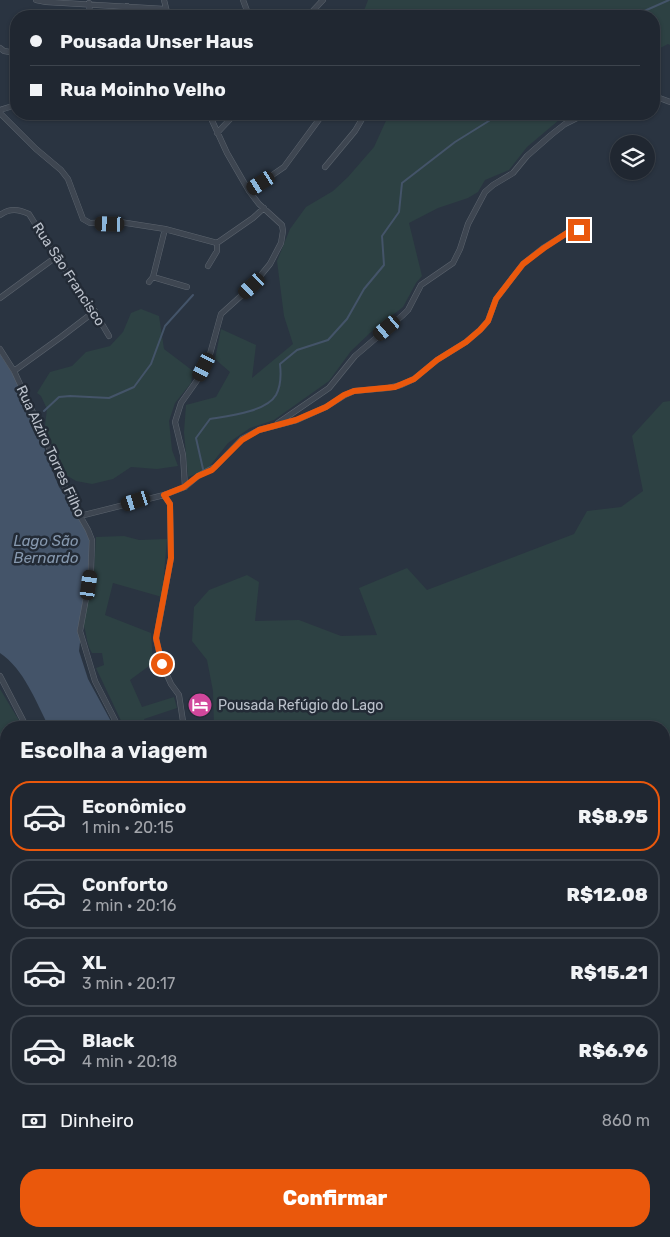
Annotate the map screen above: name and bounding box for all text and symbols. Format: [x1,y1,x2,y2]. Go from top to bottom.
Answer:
text: Pousada Unser Haus [60,30,254,53]
text: Rua Moinho Velho [60,78,226,101]
map controls [610,135,655,180]
button: layers [610,135,655,180]
car [244,169,277,197]
car [94,216,125,232]
street label: Rua São Francisco [29,219,108,329]
route end [568,219,590,241]
car [235,270,268,302]
car [370,313,403,343]
car [190,350,217,384]
street label: Rua Alziro Torres Filho [13,383,89,520]
car [119,489,152,513]
water label: Lago São Bernardo [13,532,79,567]
car [79,569,98,601]
route start [151,653,173,675]
hotel icon: Pousada Refúgio do Lago [187,692,213,718]
place label: Pousada Refúgio do Lago [218,697,383,714]
text: Escolha a viagem [20,737,208,764]
icon: car [22,794,67,839]
text: Econômico [82,795,186,818]
text: R$8.95 [578,805,648,828]
text: 1 min · 20:15 [82,818,174,837]
icon: car [22,872,67,917]
text: Conforto [82,873,168,896]
text: R$12.08 [567,883,648,906]
text: 2 min · 20:16 [82,896,176,915]
icon: car [22,950,67,995]
text: XL [82,951,106,974]
text: R$15.21 [570,961,648,984]
text: 3 min · 20:17 [82,974,175,993]
icon: car [22,1028,67,1073]
text: Black [82,1029,134,1052]
text: R$6.96 [579,1039,648,1062]
text: 4 min · 20:18 [82,1052,177,1071]
icon: cash [20,1107,48,1135]
text: Dinheiro [60,1109,134,1132]
text: 860 m [602,1111,650,1130]
button: Confirmar [20,1169,650,1227]

